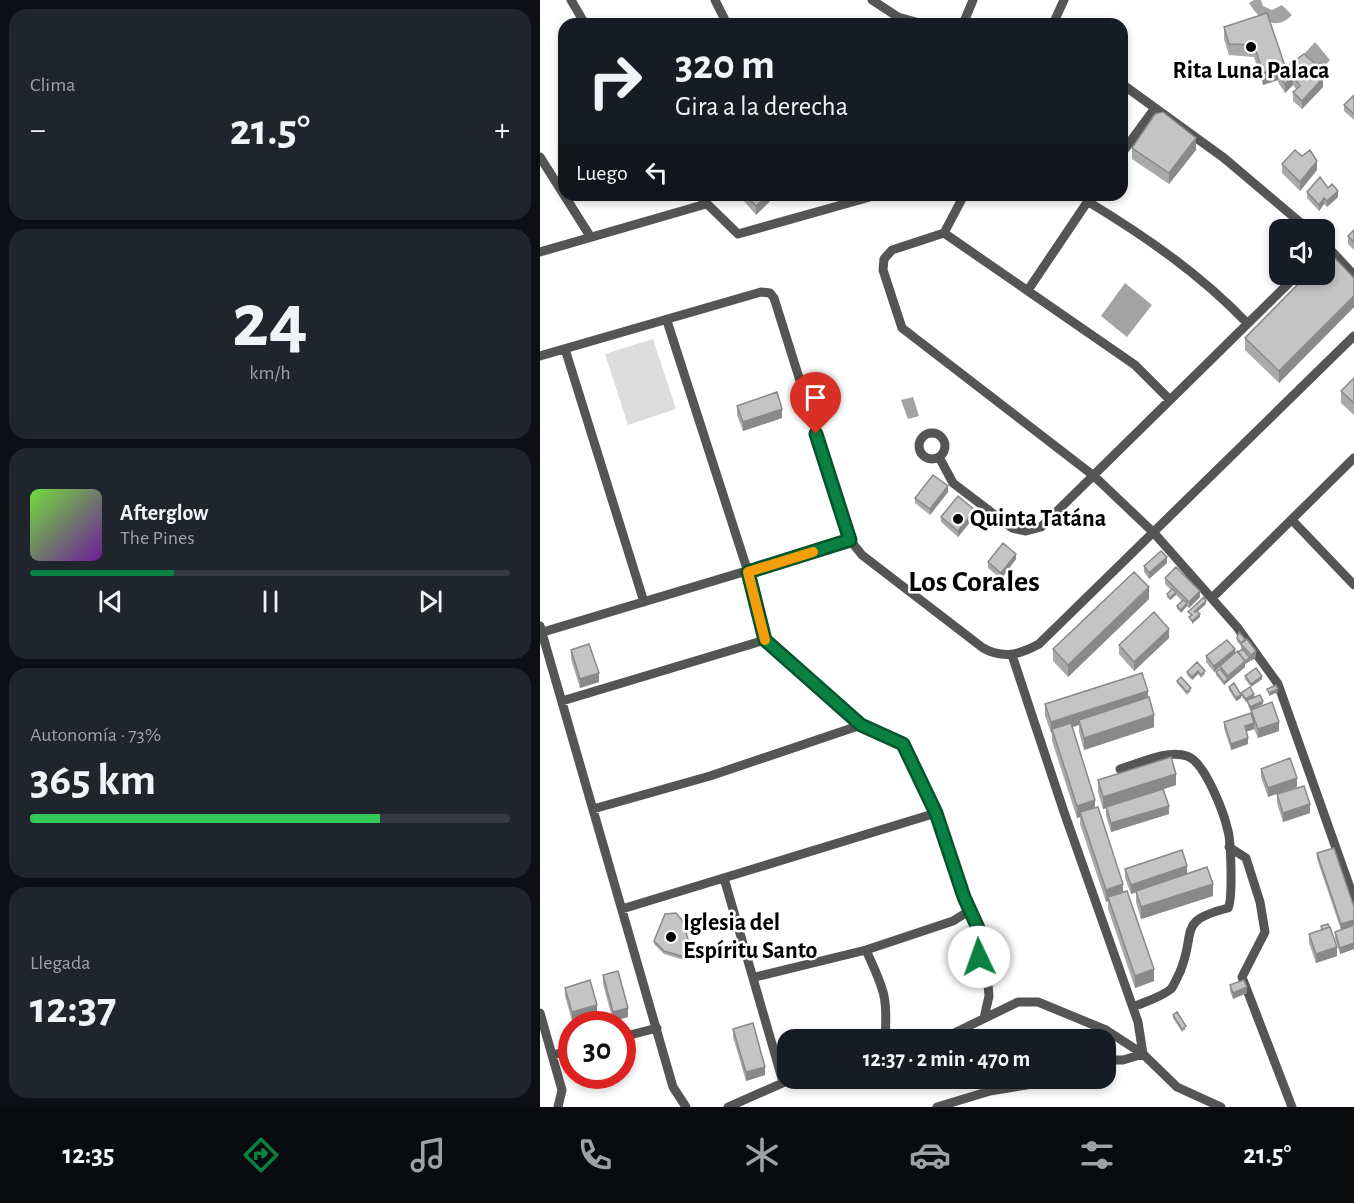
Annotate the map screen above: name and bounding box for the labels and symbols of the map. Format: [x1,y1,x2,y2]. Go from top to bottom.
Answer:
marker: Rita Luna Palaca [1244,40,1258,54]
place label: Rita Luna Palaca [1172,59,1330,83]
pin [790,372,841,434]
place label: Quinta Tatána [970,507,1106,531]
marker: Quinta Tatána [951,512,965,526]
district label: Los Corales [908,567,1040,597]
place label: Iglesia del Espíritu Santo [683,911,818,963]
position arrow [947,925,1011,989]
marker: Iglesia del Espíritu Santo [664,930,678,944]
speed limit sign: 30 [558,1011,636,1089]

